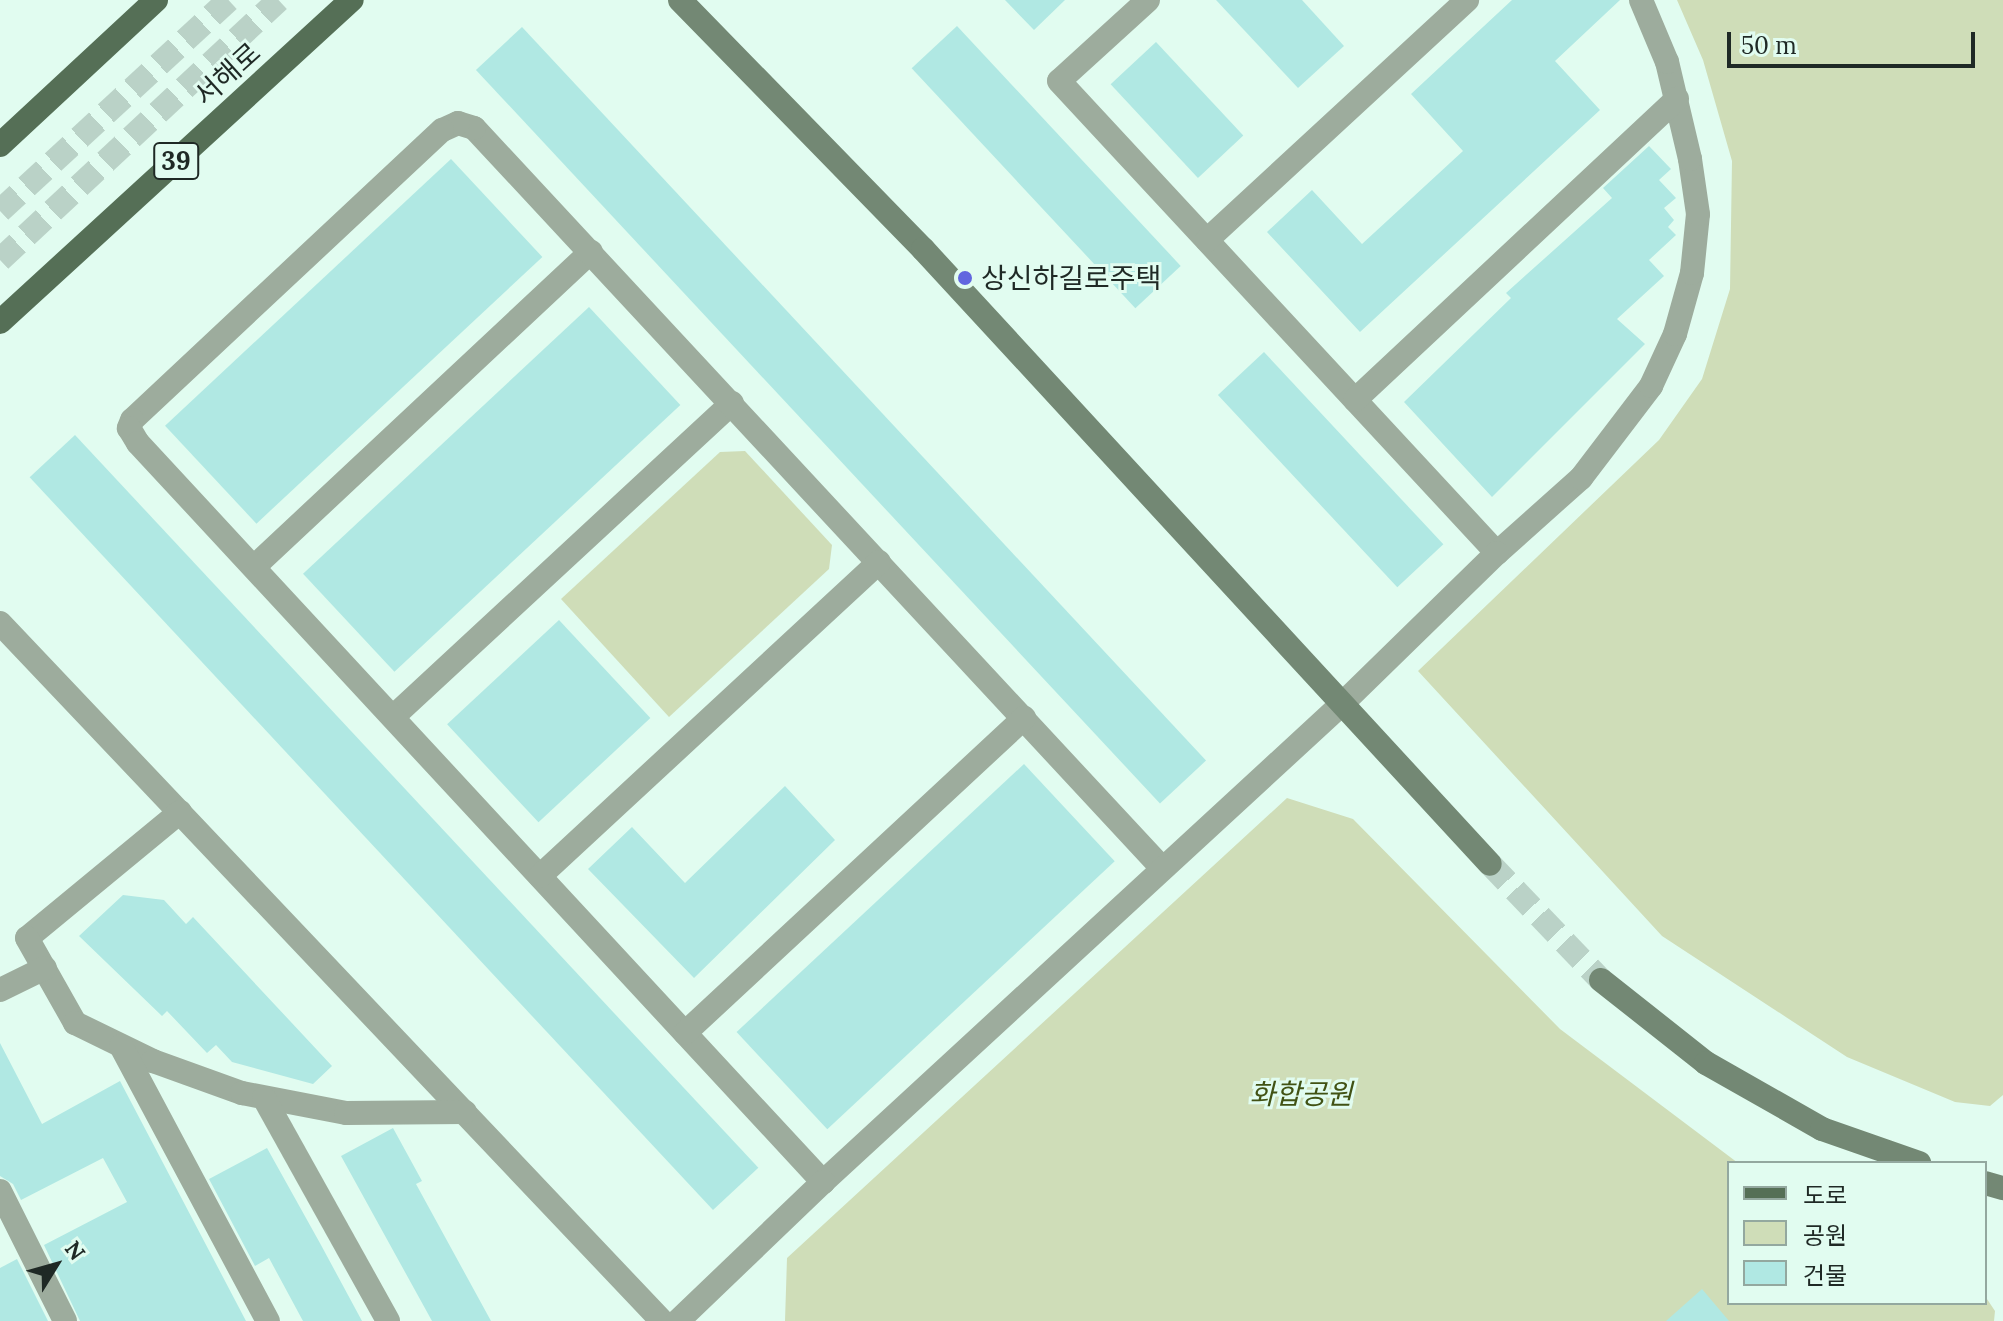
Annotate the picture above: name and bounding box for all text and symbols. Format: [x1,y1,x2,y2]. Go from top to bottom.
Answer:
scale bar [1731,16,1979,66]
text: 50 m [1741,30,1797,61]
street label: 서해로 [187,36,267,112]
road number: 39 [152,139,200,183]
place label: 상신하길로주택 [981,261,1161,295]
marker: 상신하길로주택 [956,269,974,287]
park label: 화합공원 [1249,1077,1353,1111]
legend [1727,1161,1987,1305]
text: 도로 [1803,1180,1847,1211]
text: 공원 [1803,1220,1847,1251]
north arrow [16,1225,96,1305]
text: N [59,1235,91,1266]
text: 건물 [1803,1260,1847,1291]

